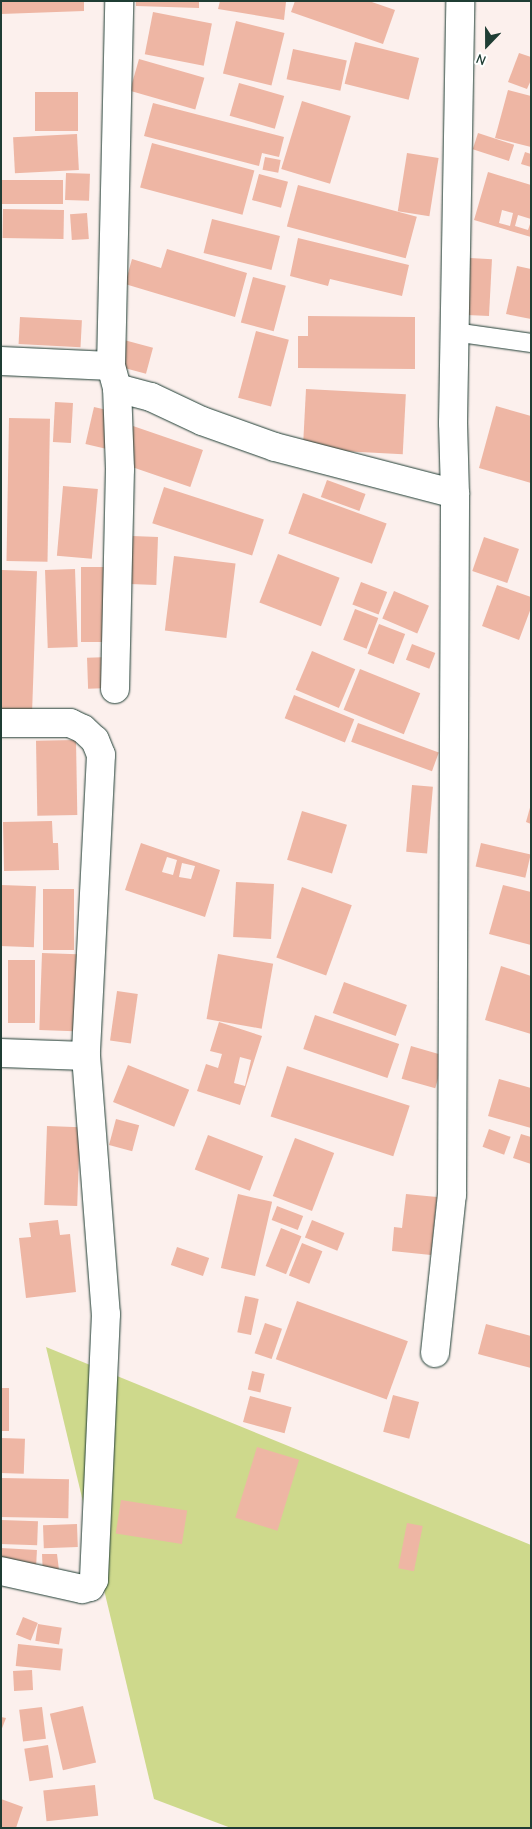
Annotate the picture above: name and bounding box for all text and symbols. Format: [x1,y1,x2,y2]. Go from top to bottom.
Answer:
north arrow [462,20,512,70]
text: N [474,50,489,69]

